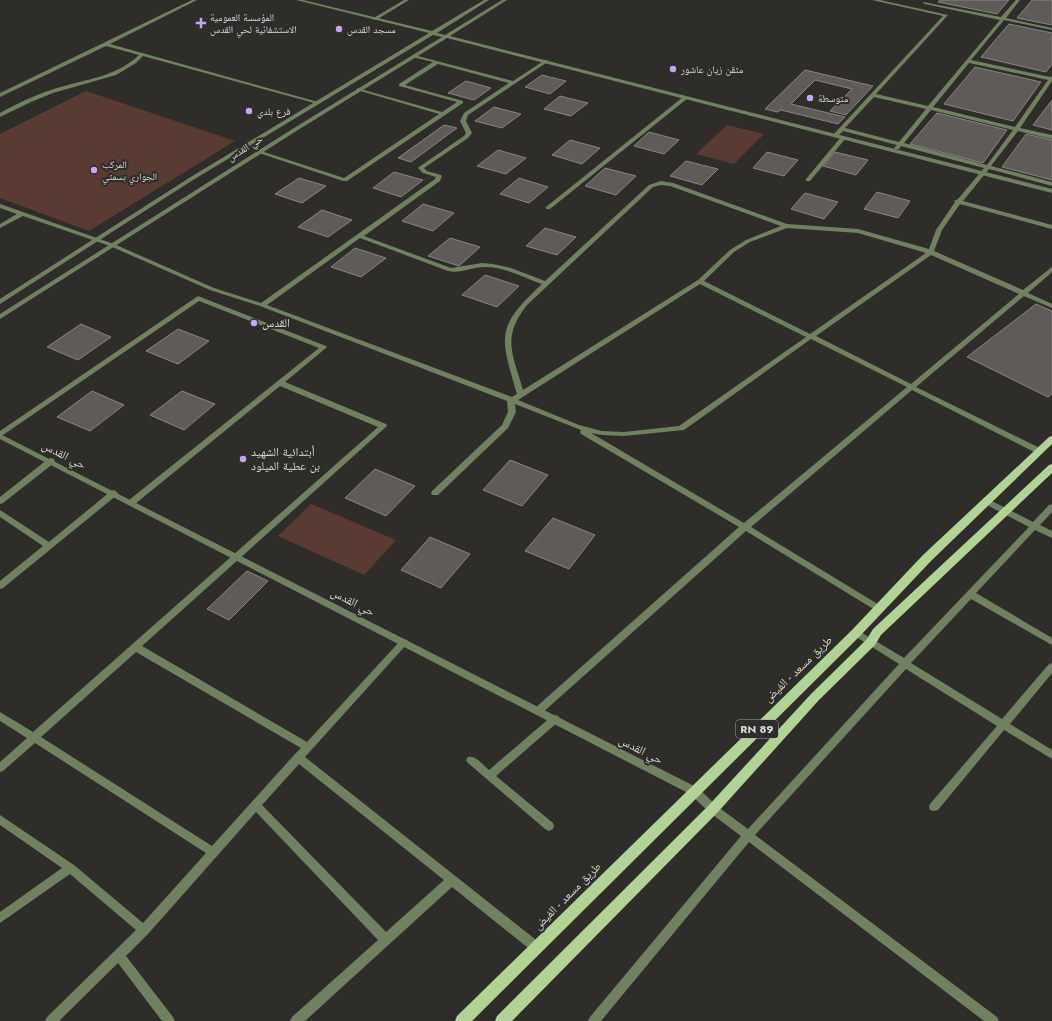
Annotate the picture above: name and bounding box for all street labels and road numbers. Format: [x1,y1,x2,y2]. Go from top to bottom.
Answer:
street label: حي القدس [224,131,267,165]
street label: حي القدس [38,436,90,475]
street label: حي القدس [327,583,379,622]
street label: طريق مسعد - الفيض [760,631,837,707]
road number: RN 89 [736,720,778,738]
street label: حي القدس [615,731,667,770]
street label: طريق مسعد - الفيض [529,858,605,934]

